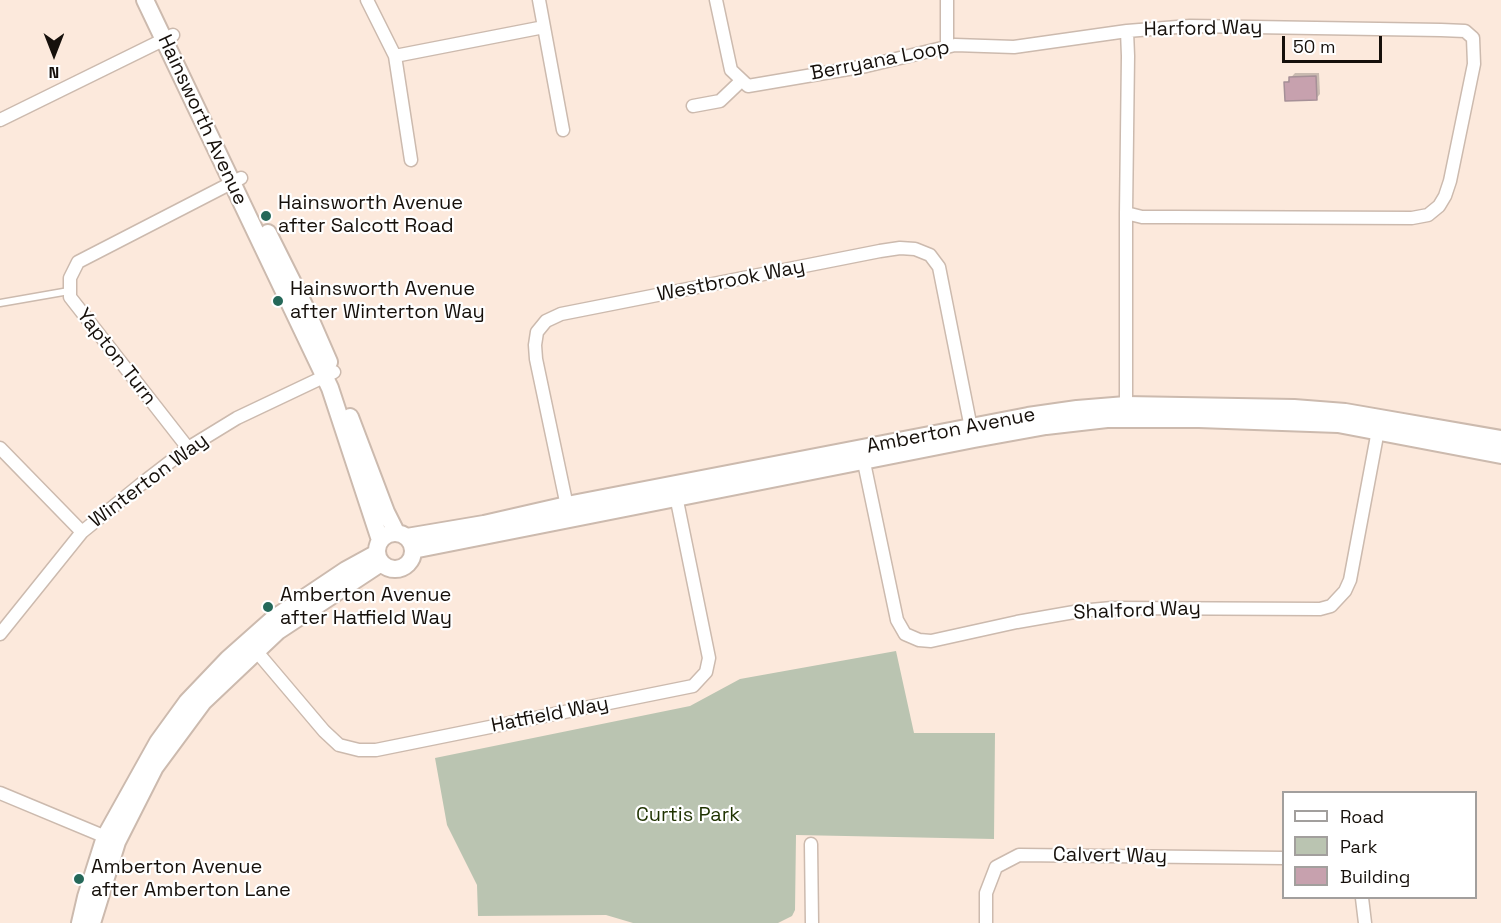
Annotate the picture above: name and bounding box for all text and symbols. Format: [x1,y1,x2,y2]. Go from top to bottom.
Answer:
street label: Harford Way [1143,16,1263,42]
north arrow [24,24,84,84]
scale bar [1285,24,1386,62]
street label: Hainsworth Avenue [152,31,252,209]
text: 50 m [1293,35,1335,58]
street label: Berryana Loop [808,36,952,86]
text: N [49,62,59,83]
place label: Hainsworth Avenue after Salcott Road [278,192,463,239]
marker: Hainsworth Avenue after Salcott Road [259,209,273,223]
street label: Westbrook Way [655,255,807,307]
place label: Hainsworth Avenue after Winterton Way [290,278,485,325]
marker: Hainsworth Avenue after Winterton Way [271,294,285,308]
street label: Yapton Turn [71,304,161,410]
street label: Amberton Avenue [865,403,1037,459]
street label: Winterton Way [85,429,213,533]
place label: Amberton Avenue after Hatfield Way [280,584,452,631]
street label: Shalford Way [1073,597,1201,625]
marker: Amberton Avenue after Hatfield Way [261,600,275,614]
street label: Hatfield Way [489,692,611,738]
legend [1282,791,1477,899]
park label: Curtis Park [636,804,740,828]
text: Road [1340,805,1384,828]
text: Park [1340,835,1377,858]
street label: Calvert Way [1053,843,1167,869]
place label: Amberton Avenue after Amberton Lane [91,856,291,903]
text: Building [1340,865,1410,888]
marker: Amberton Avenue after Amberton Lane [72,872,86,886]

